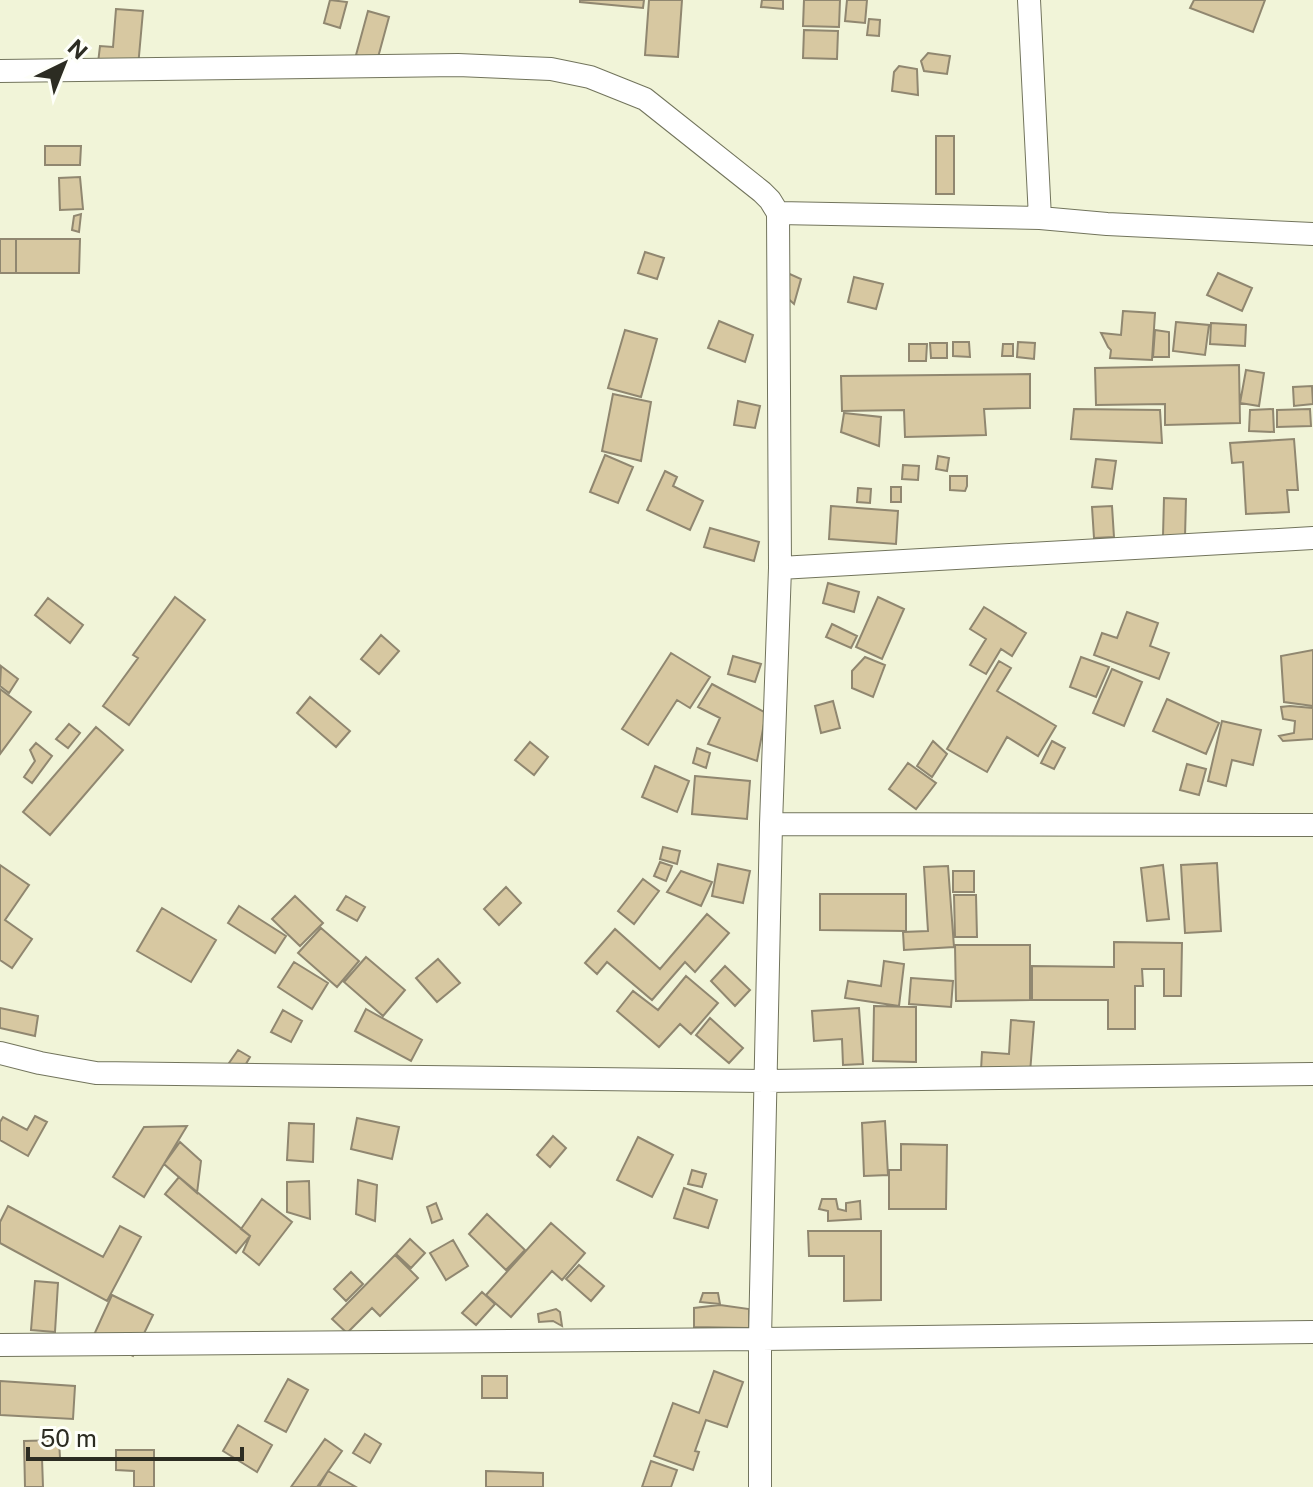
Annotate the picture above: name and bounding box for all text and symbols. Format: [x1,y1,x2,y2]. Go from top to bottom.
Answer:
north arrow [24,24,104,104]
text: N [62,34,93,65]
scale bar [28,1411,242,1461]
text: 50 m [40,1424,97,1452]

